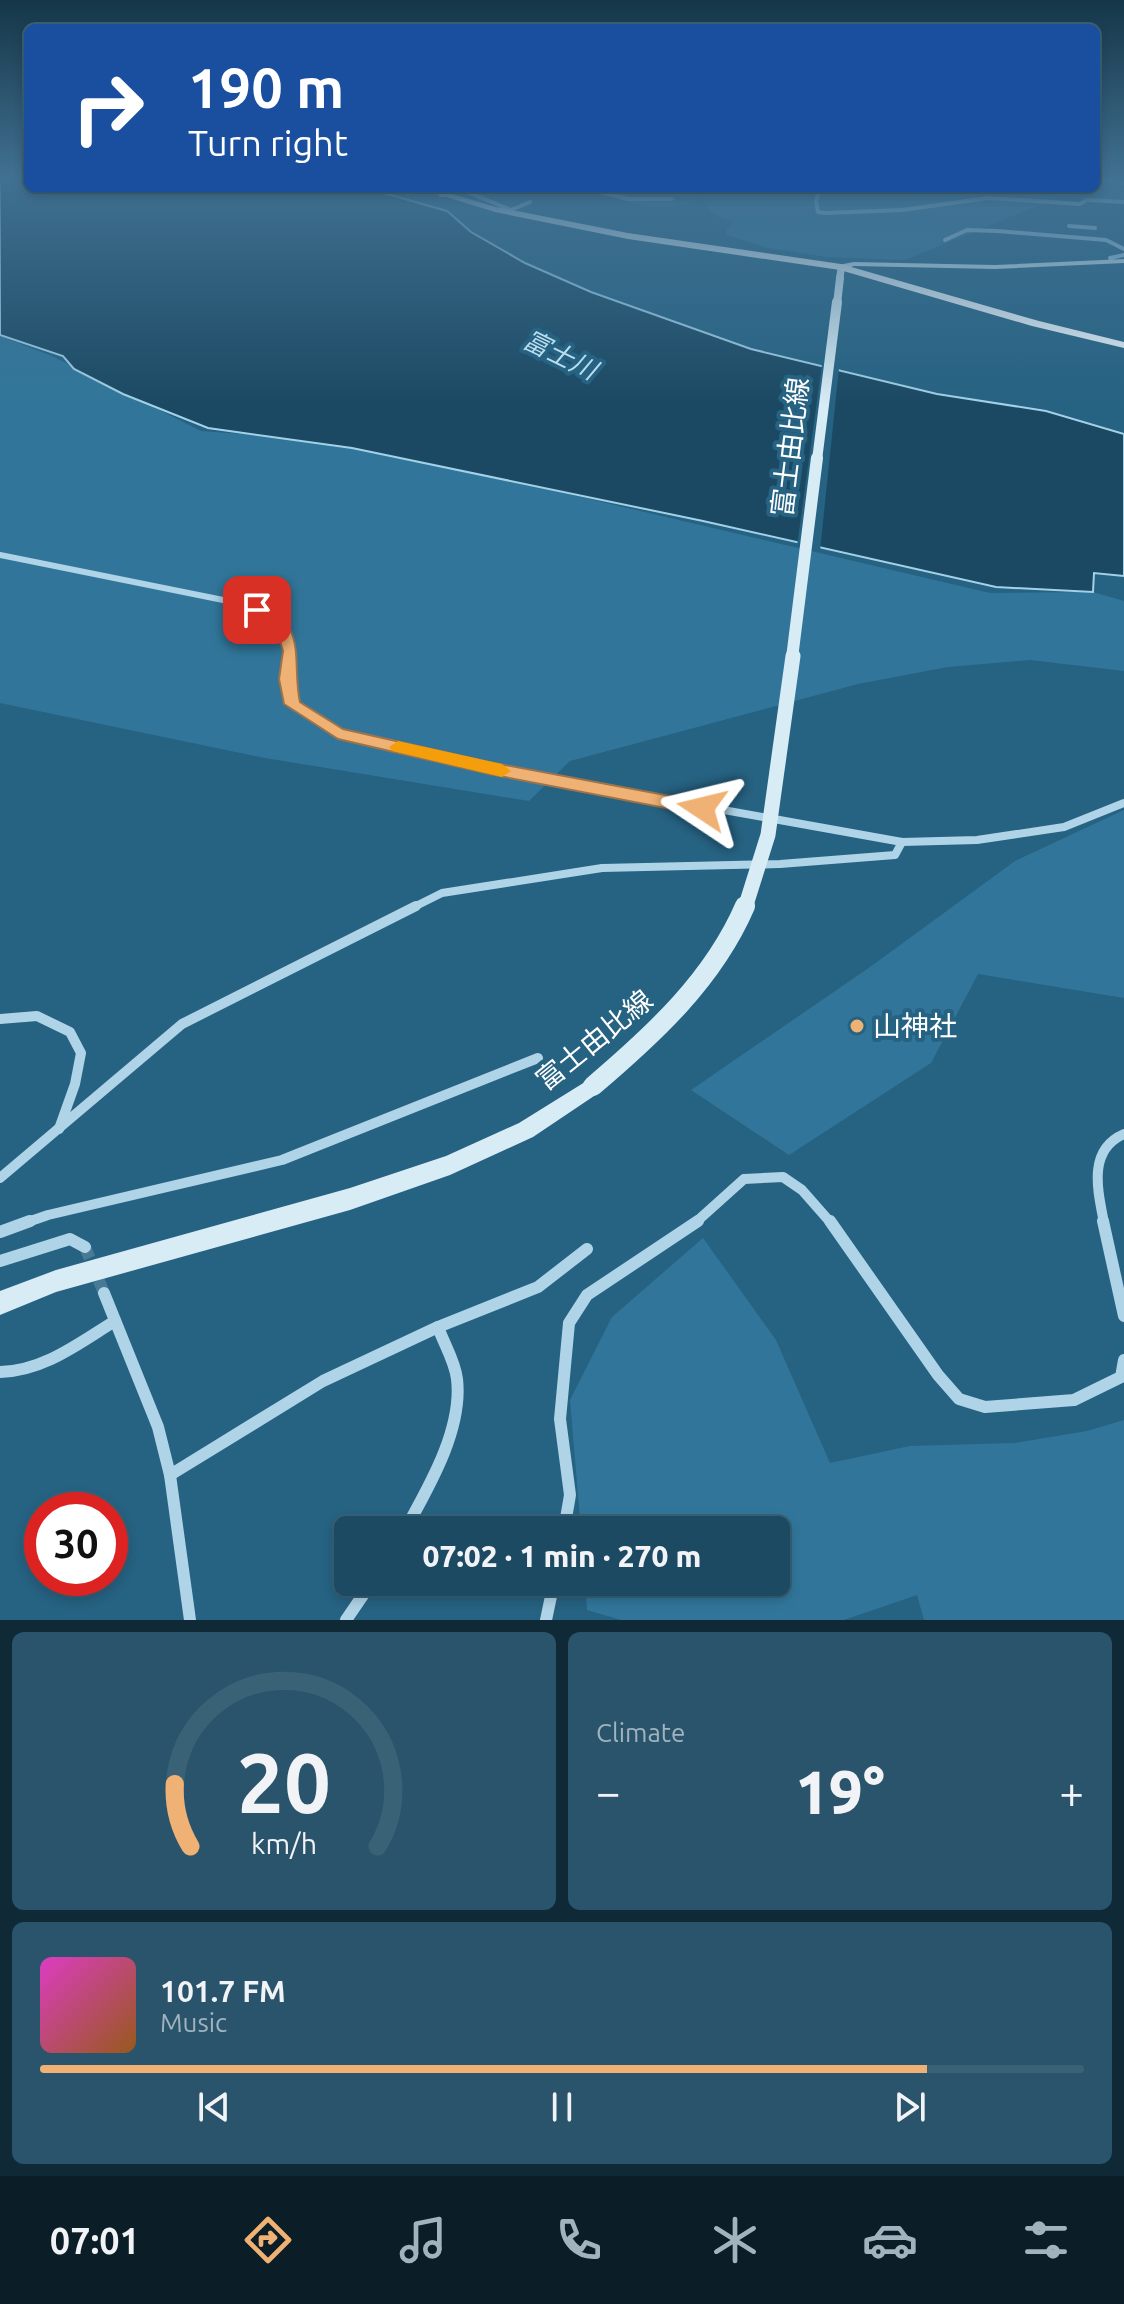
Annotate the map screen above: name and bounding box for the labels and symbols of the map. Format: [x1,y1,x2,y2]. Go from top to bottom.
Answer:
water label: 富士川 [519,324,604,386]
street label: 富士由比線 [766,376,813,518]
pin [223,576,291,644]
position arrow [660,766,744,850]
street label: 富士由比線 [530,984,658,1096]
place label: 山神社 [873,1010,957,1041]
marker: 山神社 [848,1017,866,1035]
speed limit sign: 30 [24,1492,128,1596]

